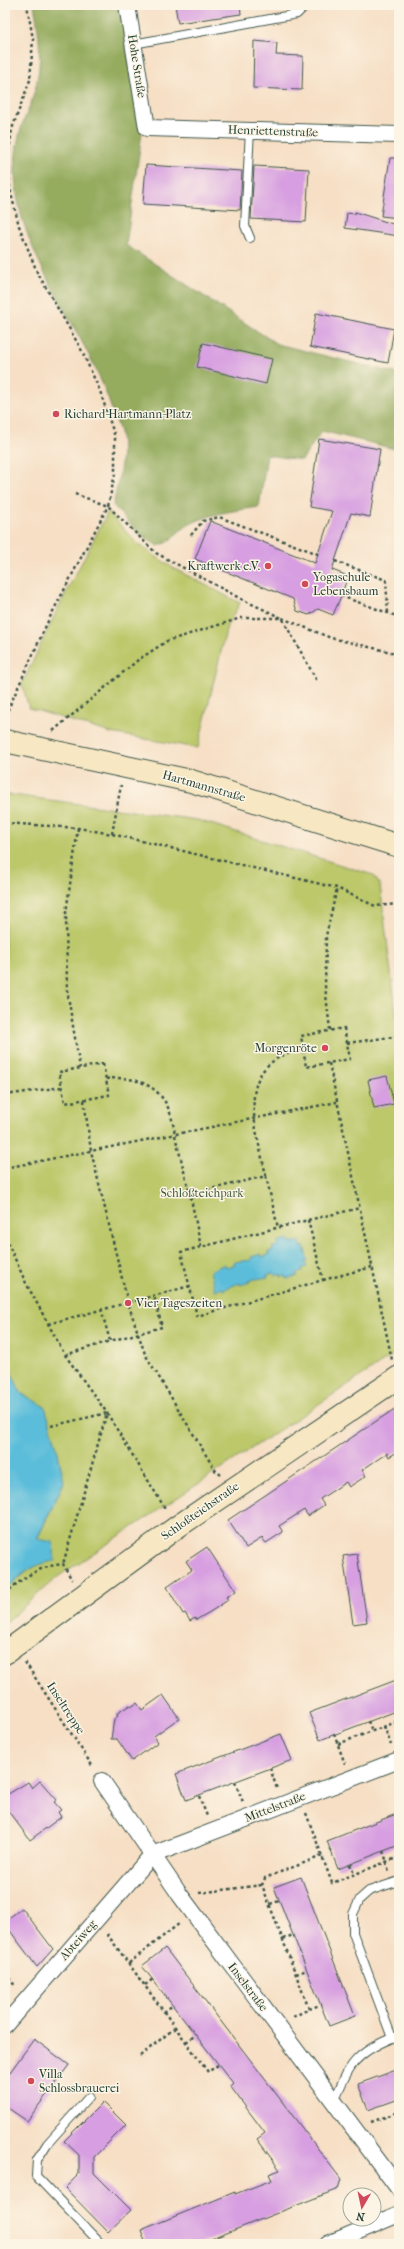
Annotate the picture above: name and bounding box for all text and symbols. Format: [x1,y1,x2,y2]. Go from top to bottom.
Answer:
street label: Hohe Straße [125,33,149,99]
street label: Henriettenstraße [228,122,318,140]
place label: Richard-Hartmann-Platz [64,407,192,421]
marker: Richard-Hartmann-Platz [51,409,61,419]
place label: Kraftwerk e.V. [187,559,260,573]
marker: Kraftwerk e.V. [263,561,273,571]
place label: Yogaschule Lebensbaum [312,570,378,598]
marker: Yogaschule Lebensbaum [300,579,310,589]
street label: Hartmannstraße [161,767,247,805]
place label: Morgenröte [255,1041,317,1055]
marker: Morgenröte [320,1043,330,1053]
park label: Schloßteichpark [161,1186,244,1200]
place label: Vier Tageszeiten [135,1296,222,1310]
marker: Vier Tageszeiten [123,1298,133,1308]
street label: Schloßteichstraße [159,1479,242,1543]
street label: Inseltreppe [44,1679,88,1737]
street label: Mittelstraße [243,1789,307,1825]
street label: Abteiweg [56,1917,100,1964]
street label: Inselstraße [225,1960,271,2014]
place label: Villa Schlossbrauerei [38,2067,120,2095]
marker: Villa Schlossbrauerei [26,2076,36,2086]
north arrow [342,2187,382,2227]
text: N [355,2209,366,2223]

